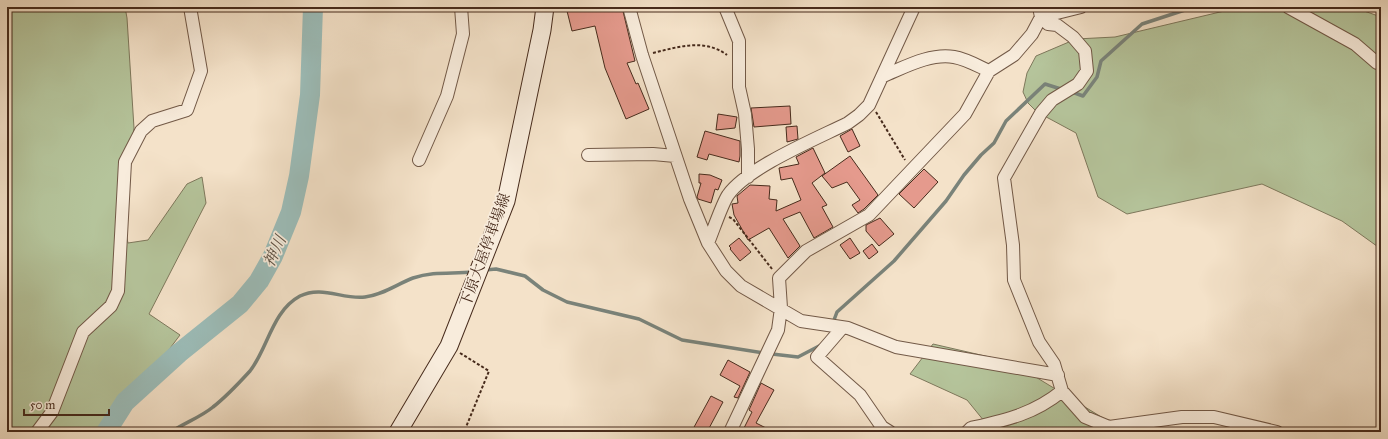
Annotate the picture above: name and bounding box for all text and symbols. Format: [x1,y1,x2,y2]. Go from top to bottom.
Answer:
street label: 下原大屋停車場線 [456,191,514,309]
water label: 神川 [259,231,291,270]
scale bar [24,391,109,417]
text: 50 m [30,398,55,412]

